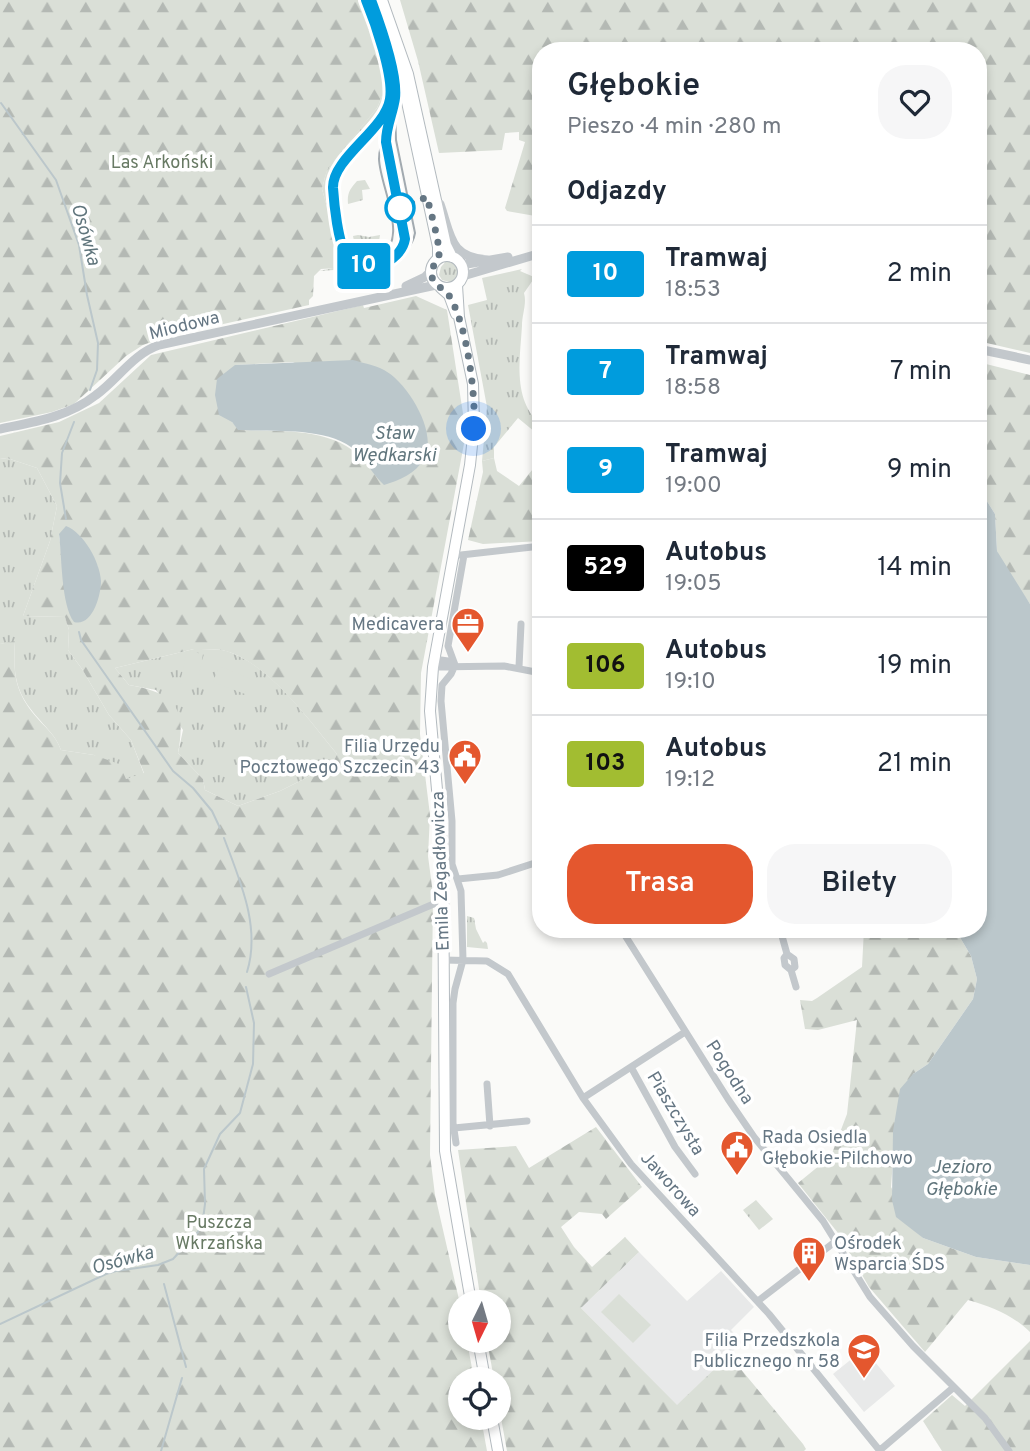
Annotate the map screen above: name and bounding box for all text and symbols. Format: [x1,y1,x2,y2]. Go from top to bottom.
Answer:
button: heart [878,65,952,139]
text: Głębokie [567,66,700,108]
text: Pieszo · 4 min · 280 m [567,113,781,142]
park label: Las Arkoński [111,152,213,175]
text: Odjazdy [567,176,667,209]
unlabelled marker [385,193,415,223]
water label: Osówka [65,201,105,268]
line badge: 10 [332,243,396,289]
text: Tramwaj [665,243,768,276]
text: 10 [351,251,377,281]
text: 2 min [887,258,952,291]
text: 10 [593,259,618,289]
text: 18:53 [665,276,721,305]
street label: Miodowa [147,307,222,346]
text: Tramwaj [665,341,768,374]
text: 7 min [890,356,952,389]
text: 7 [599,357,612,387]
text: 18:58 [665,374,721,403]
your location [456,411,491,446]
water label: Staw Wędkarski [352,422,437,468]
text: Tramwaj [665,439,768,472]
text: 9 min [887,454,952,487]
text: 9 [598,455,613,485]
text: 19:00 [665,472,722,501]
text: Autobus [665,537,767,570]
text: 14 min [877,552,952,585]
text: 529 [583,553,628,583]
text: 19:05 [665,570,722,599]
office icon: Medicavera [449,605,487,654]
place label: Medicavera [351,614,444,637]
text: Autobus [665,635,767,668]
text: 19 min [877,650,952,683]
text: 106 [585,651,626,681]
text: 19:10 [665,668,716,697]
text: Autobus [665,733,767,766]
place label: Filia Urzędu Pocztowego Szczecin 43 [239,736,440,780]
public building icon: Filia Urzędu Pocztowego Szczecin 43 [446,737,484,786]
text: 21 min [877,748,952,781]
text: 103 [586,749,625,779]
text: 19:12 [665,766,715,795]
street label: Emila Zegadłowicza [427,791,456,951]
button: Trasa [567,844,753,924]
button: Bilety [767,844,952,924]
street label: Pogodna [700,1036,758,1109]
street label: Piaszczysta [641,1068,709,1160]
place label: Rada Osiedla Głębokie-Pilchowo [762,1127,913,1171]
public building icon: Rada Osiedla Głębokie-Pilchowo [718,1128,756,1177]
street label: Jaworowa [634,1147,705,1223]
water label: Jezioro Głębokie [925,1156,997,1202]
park label: Puszcza Wkrzańska [175,1212,263,1256]
place label: Ośrodek Wsparcia ŚDS [834,1233,945,1277]
building icon: Ośrodek Wsparcia ŚDS [790,1234,828,1283]
water label: Osówka [89,1241,156,1281]
north arrow [448,1290,511,1353]
map controls [448,1290,511,1430]
place label: Filia Przedszkola Publicznego nr 58 [693,1330,840,1374]
school or university icon: Filia Przedszkola Publicznego nr 58 [845,1331,883,1380]
button: locate [448,1367,511,1430]

